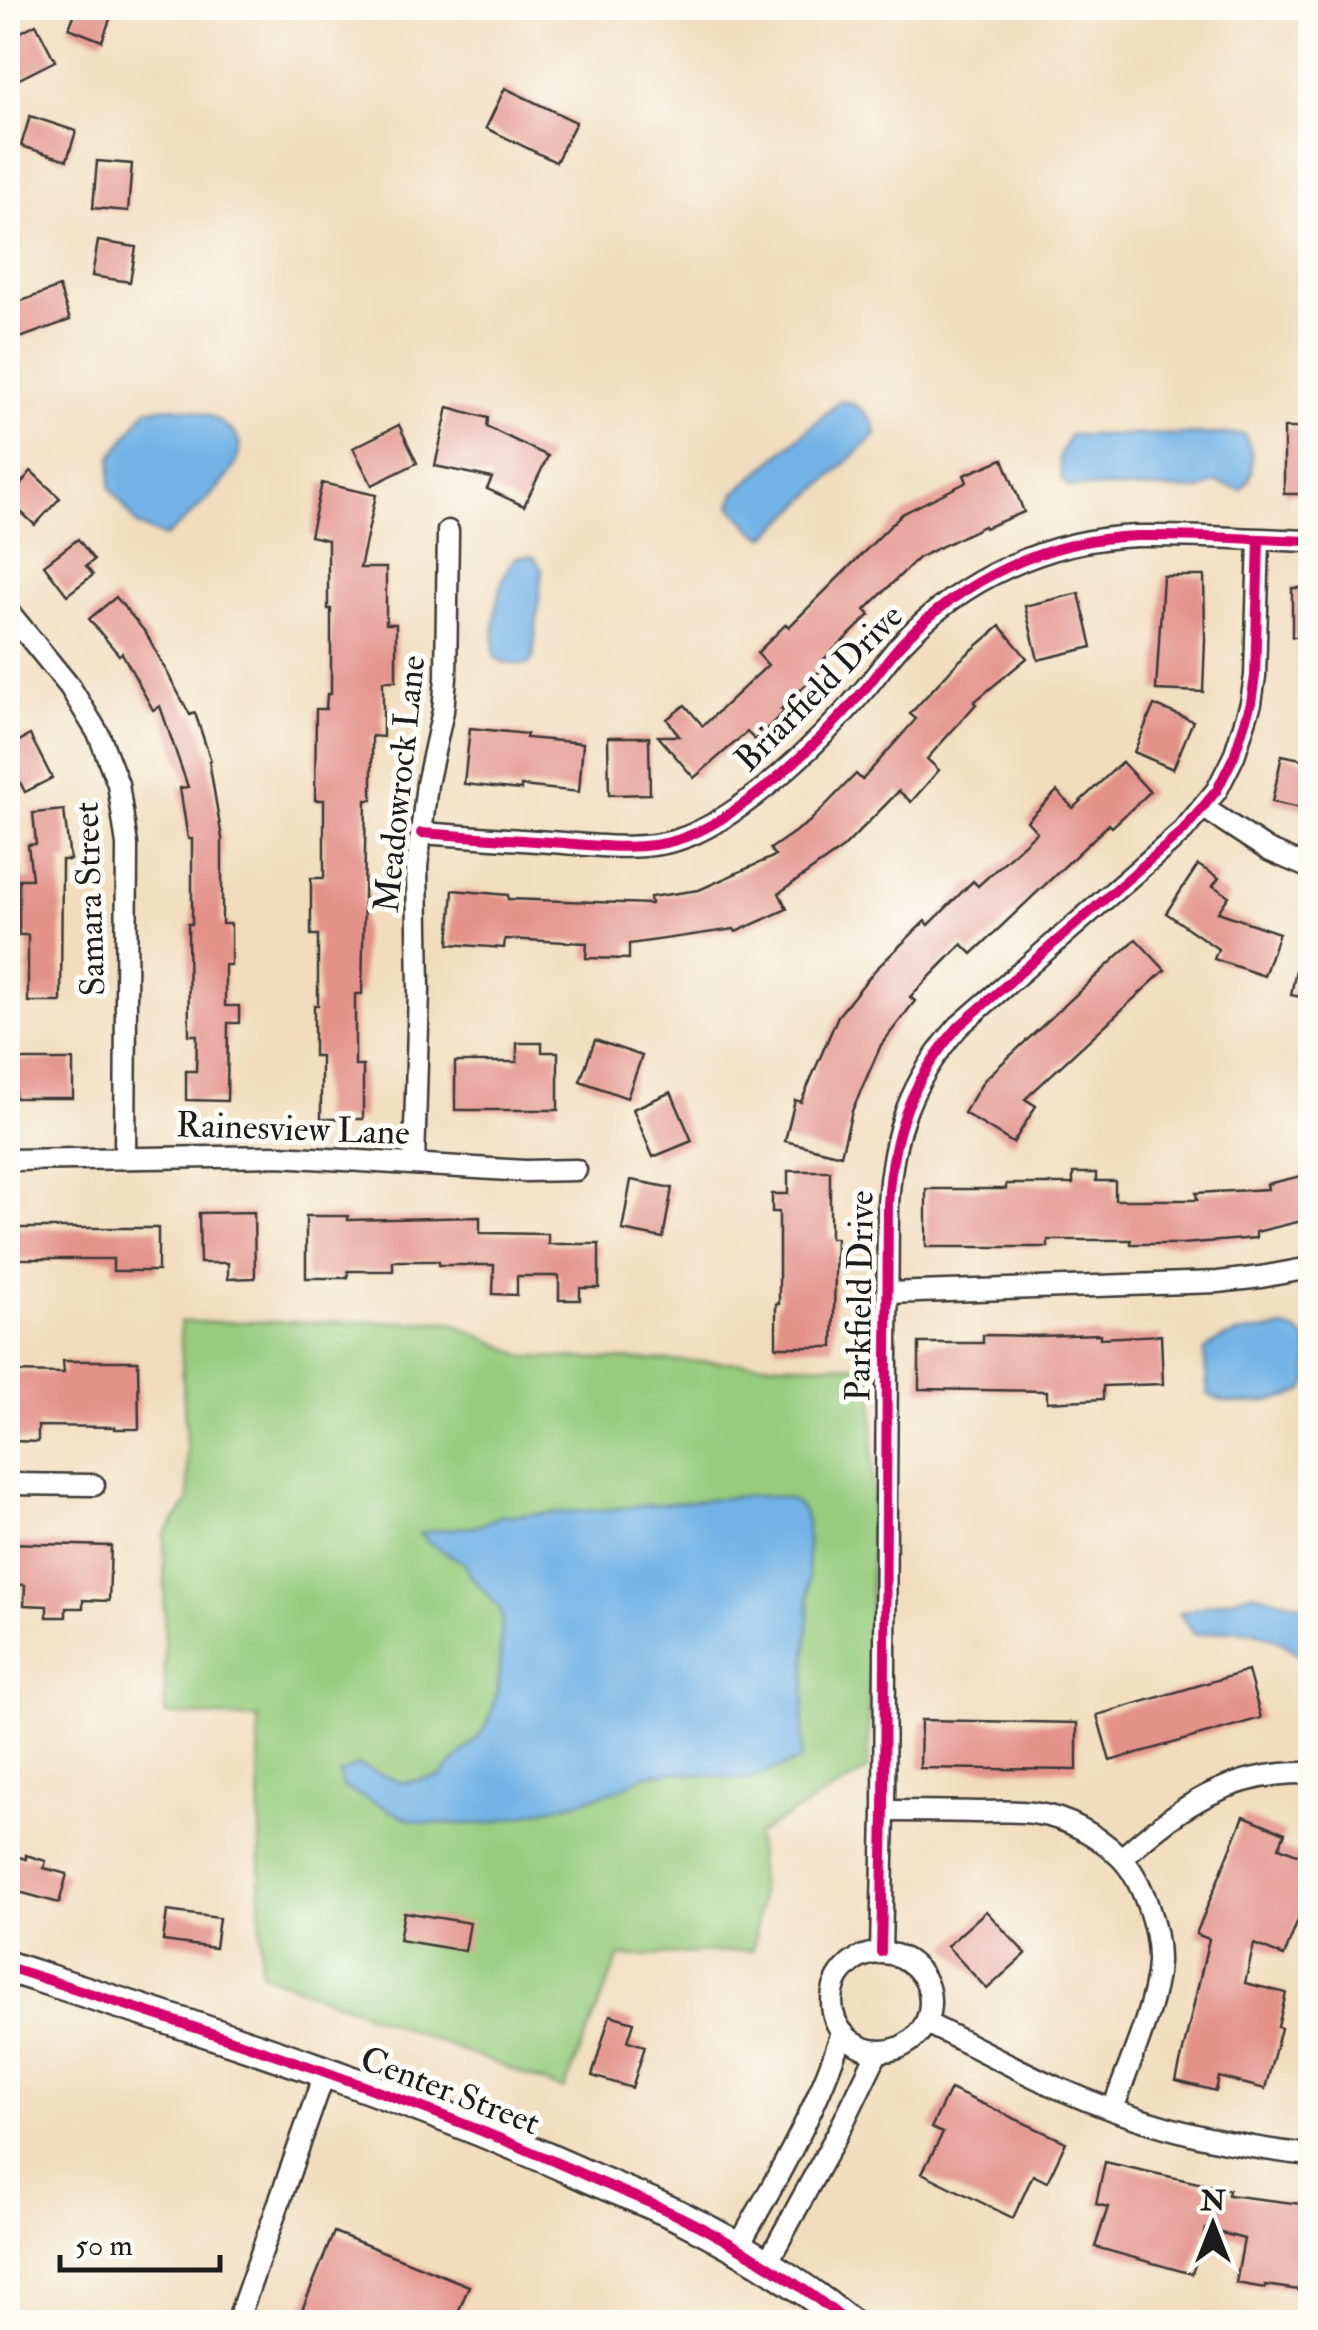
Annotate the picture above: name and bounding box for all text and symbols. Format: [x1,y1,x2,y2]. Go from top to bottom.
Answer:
street label: Briarfield Drive [726,595,912,781]
street label: Meadowrock Lane [365,653,435,915]
street label: Samara Street [65,801,115,997]
street label: Rainesview Lane [175,1103,411,1155]
street label: Parkfield Drive [836,1190,884,1402]
street label: Center Street [354,2037,546,2145]
north arrow [1163,2175,1263,2275]
text: N [1199,2184,1226,2219]
scale bar [60,2210,220,2272]
text: 50 m [75,2227,133,2264]

